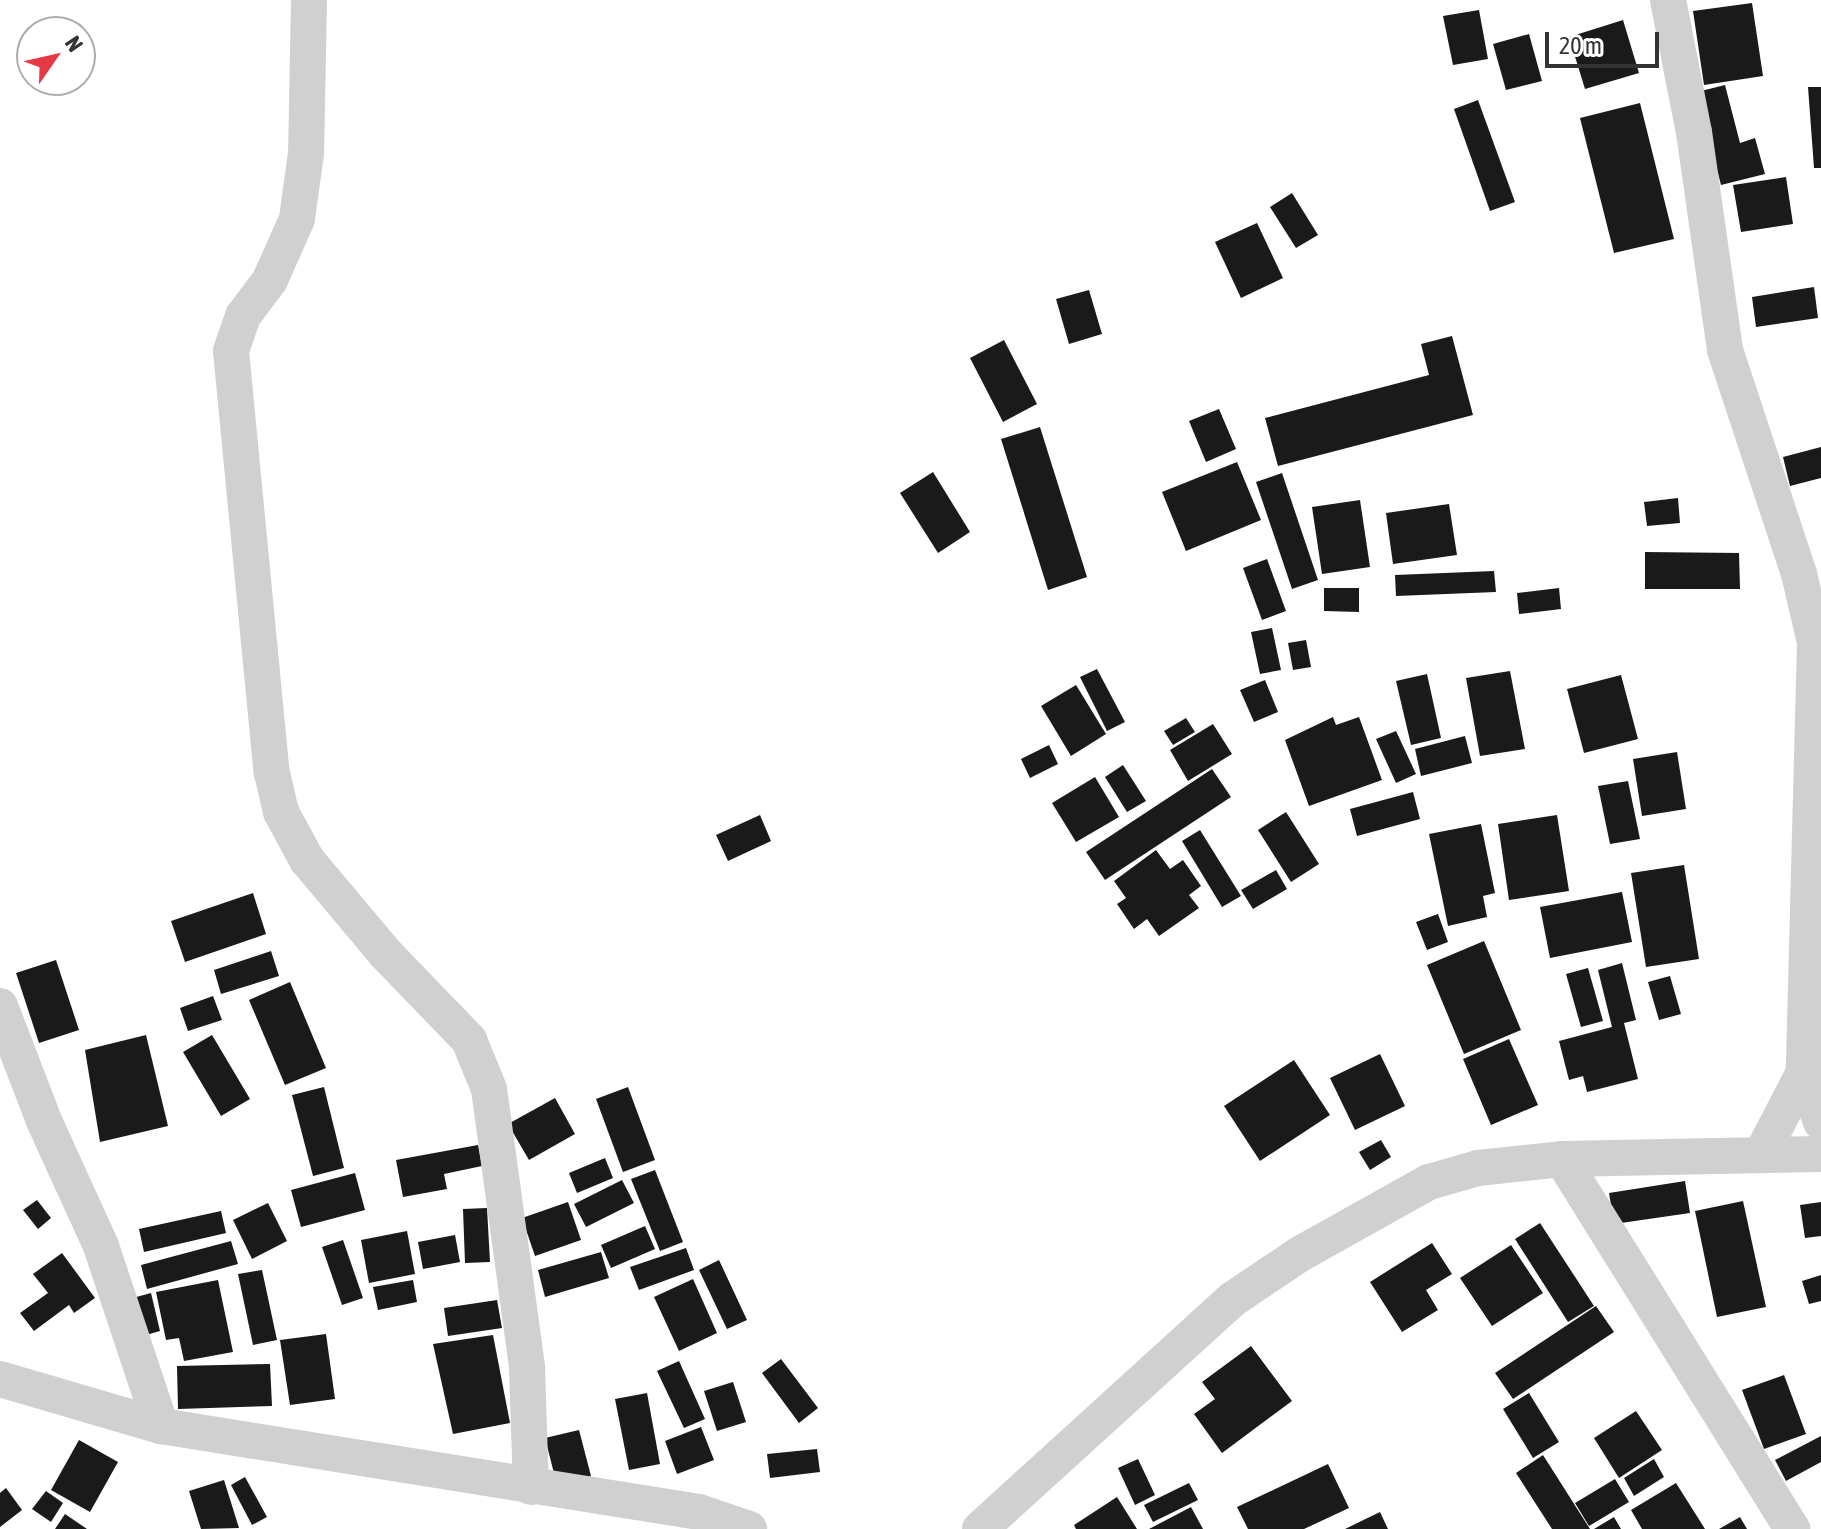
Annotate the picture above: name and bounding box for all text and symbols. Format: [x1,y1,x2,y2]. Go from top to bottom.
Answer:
north arrow [16,16,96,96]
scale bar [1549,16,1663,66]
text: N [60,31,89,56]
text: 20 m [1559,32,1602,59]

